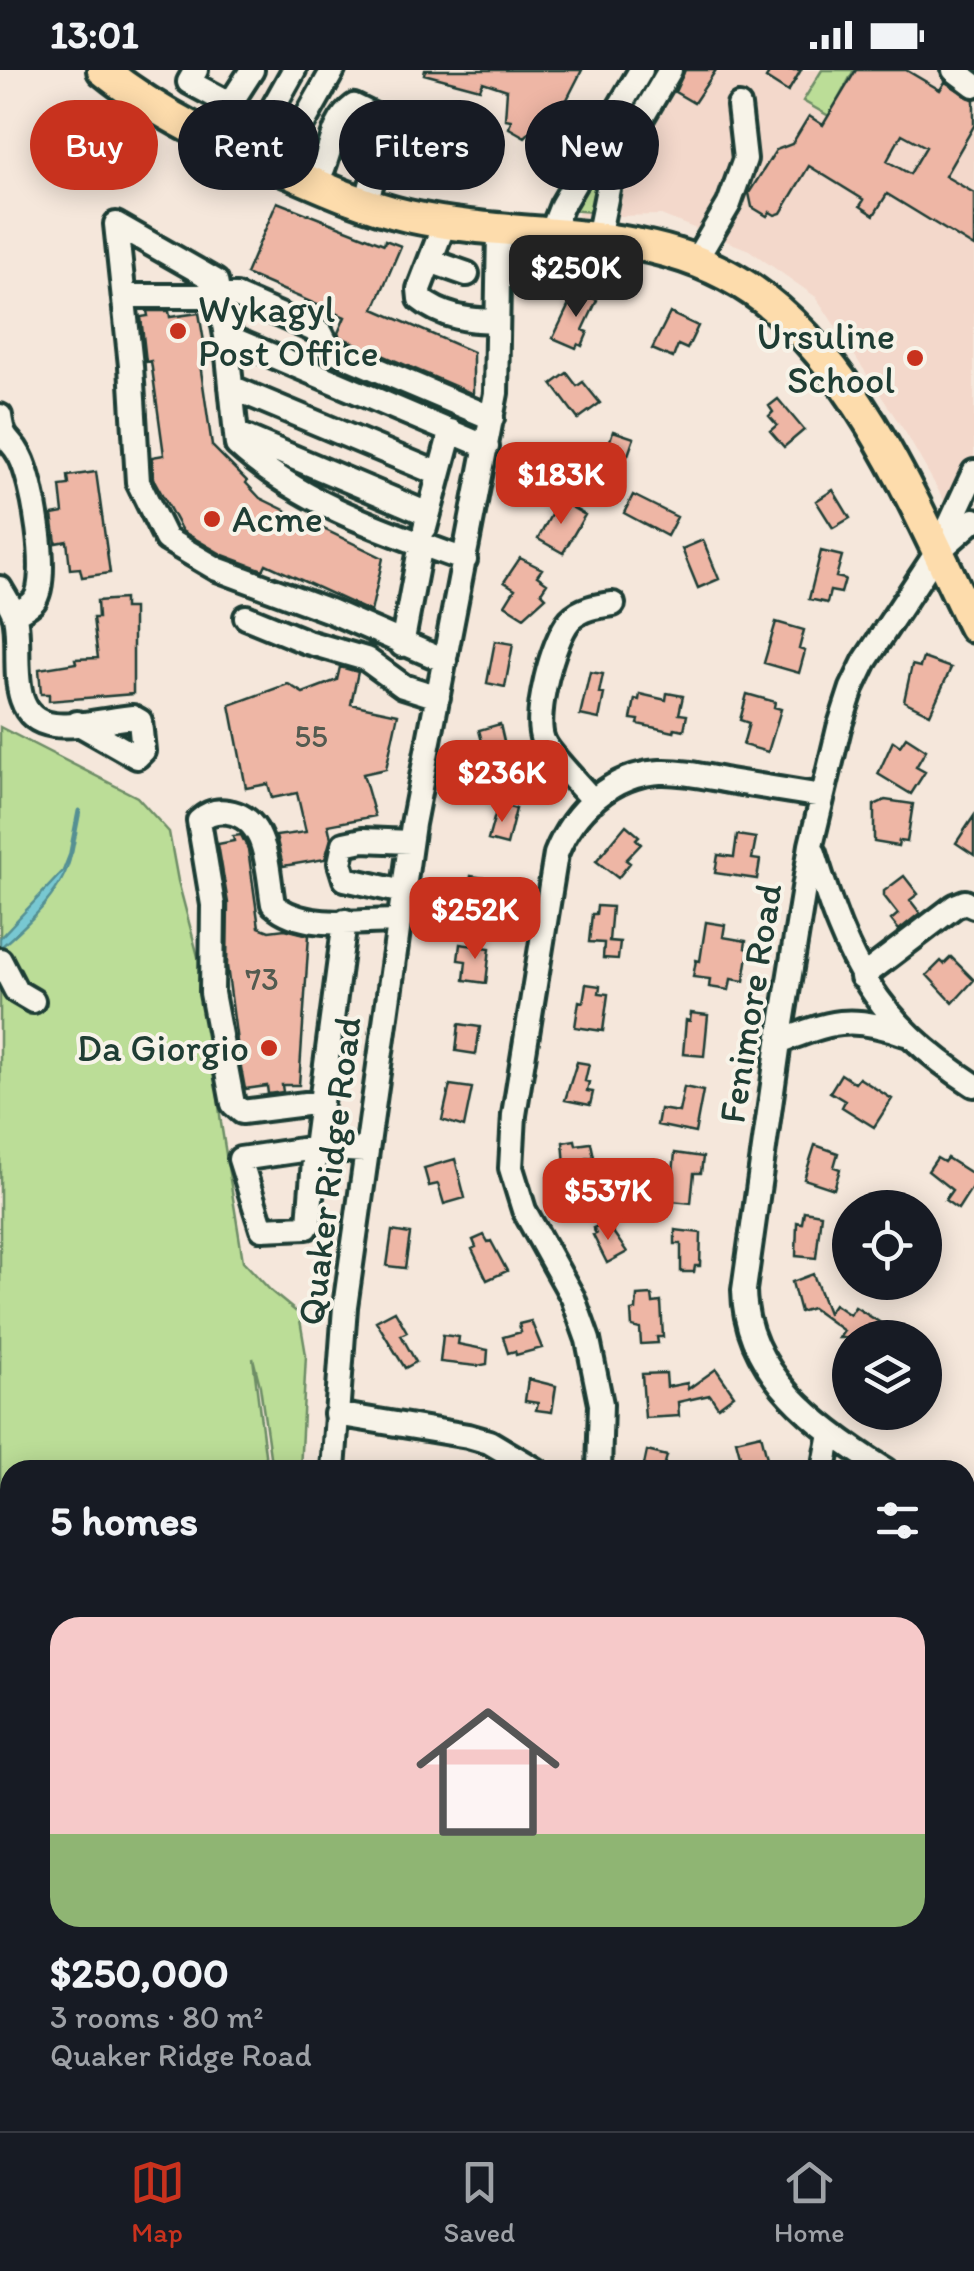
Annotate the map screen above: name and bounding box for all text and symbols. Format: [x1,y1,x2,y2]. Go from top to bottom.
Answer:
text: 13:01 [50,12,139,58]
chip: Buy [30,100,158,190]
chip: Rent [178,100,319,190]
chip: Filters [339,100,505,190]
chip: New [525,100,659,190]
pin: $250K [506,235,646,320]
text: $250K [531,248,621,286]
place label: Wykagyl Post Office [198,286,379,376]
place label: Ursuline School [757,313,895,403]
marker: Wykagyl Post Office [167,320,189,342]
marker: Ursuline School [904,347,926,369]
pin: $183K [491,442,631,527]
text: $183K [518,455,604,493]
place label: Acme [232,496,323,542]
marker: Acme [201,508,223,530]
house number: 55 [294,717,328,755]
pin: $236K [432,740,572,825]
text: $236K [458,753,546,791]
pin: $252K [405,877,545,962]
street label: Fenimore Road [708,880,792,1126]
text: $252K [431,890,519,928]
house number: 73 [245,960,279,998]
street label: Quaker Ridge Road [287,1014,371,1328]
place label: Da Giorgio [77,1025,249,1071]
marker: Da Giorgio [258,1037,280,1059]
pin: $537K [538,1158,678,1243]
text: $537K [565,1171,651,1209]
map controls [832,1190,942,1430]
button: locate [832,1190,942,1300]
button: layers [832,1320,942,1430]
icon: filters [870,1493,925,1548]
text: 5 homes [50,1495,198,1546]
icon: home [398,1682,578,1862]
text: $250,000 [50,1947,229,1998]
text: 3 rooms · 80 m² [50,1998,264,2036]
text: Quaker Ridge Road [50,2036,312,2074]
tab: Map [130,2155,185,2249]
tab: Saved [444,2155,515,2249]
tab: Home [774,2155,845,2249]

